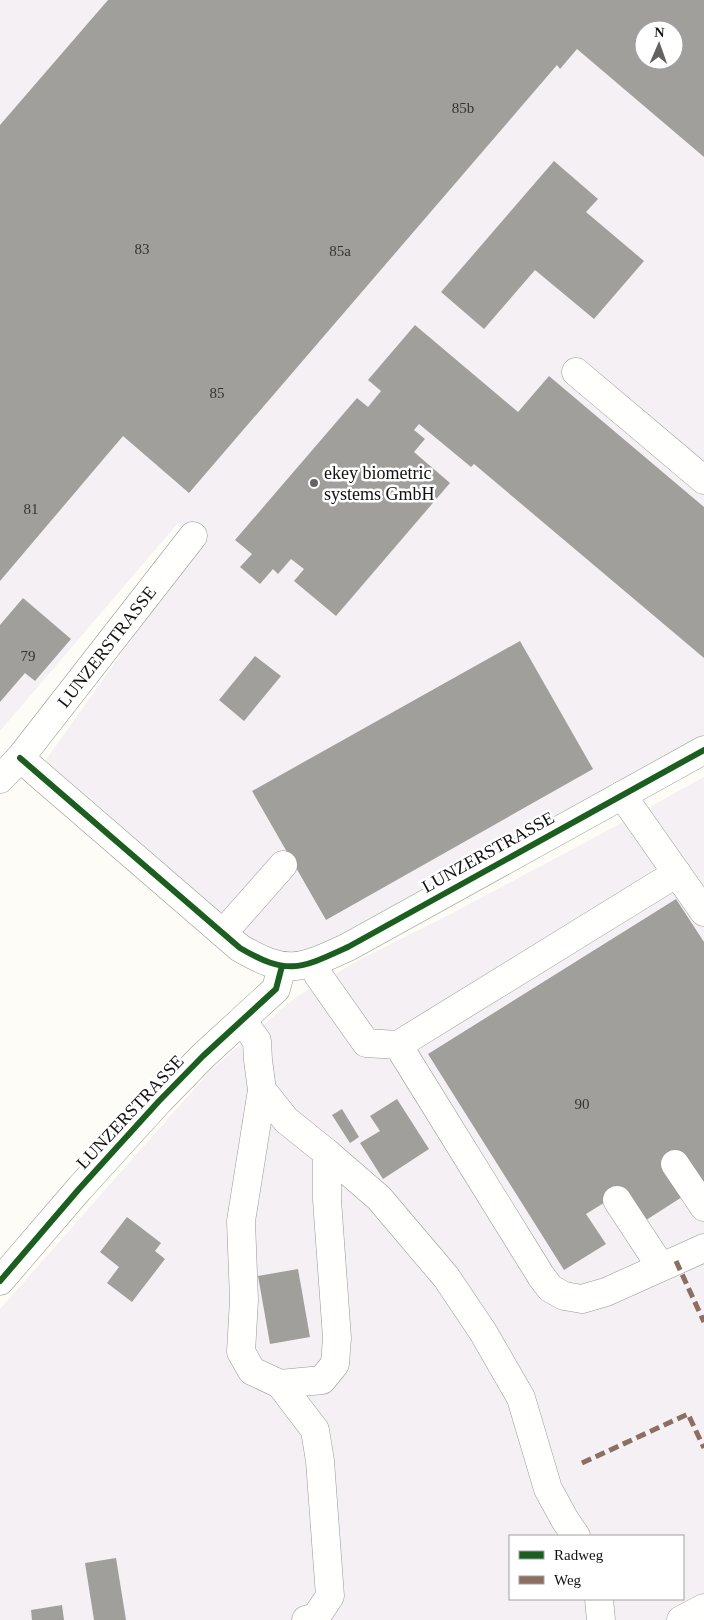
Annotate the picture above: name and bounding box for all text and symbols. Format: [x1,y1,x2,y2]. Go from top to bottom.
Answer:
north arrow [634,20,684,70]
text: N [654,25,665,40]
house number: 85b [452,100,474,116]
house number: 83 [135,241,150,257]
house number: 85a [329,243,351,259]
house number: 85 [210,385,225,401]
place label: ekey biometric systems GmbH [324,463,435,504]
marker: ekey biometric systems GmbH [308,477,320,489]
house number: 81 [24,501,39,517]
street label: LUNZERSTRASSE [53,582,160,711]
house number: 79 [21,648,36,664]
street label: LUNZERSTRASSE [418,807,558,897]
street label: LUNZERSTRASSE [72,1051,188,1173]
house number: 90 [575,1096,590,1112]
legend [509,1535,684,1600]
text: Radweg [554,1547,604,1563]
text: Weg [554,1572,582,1588]

